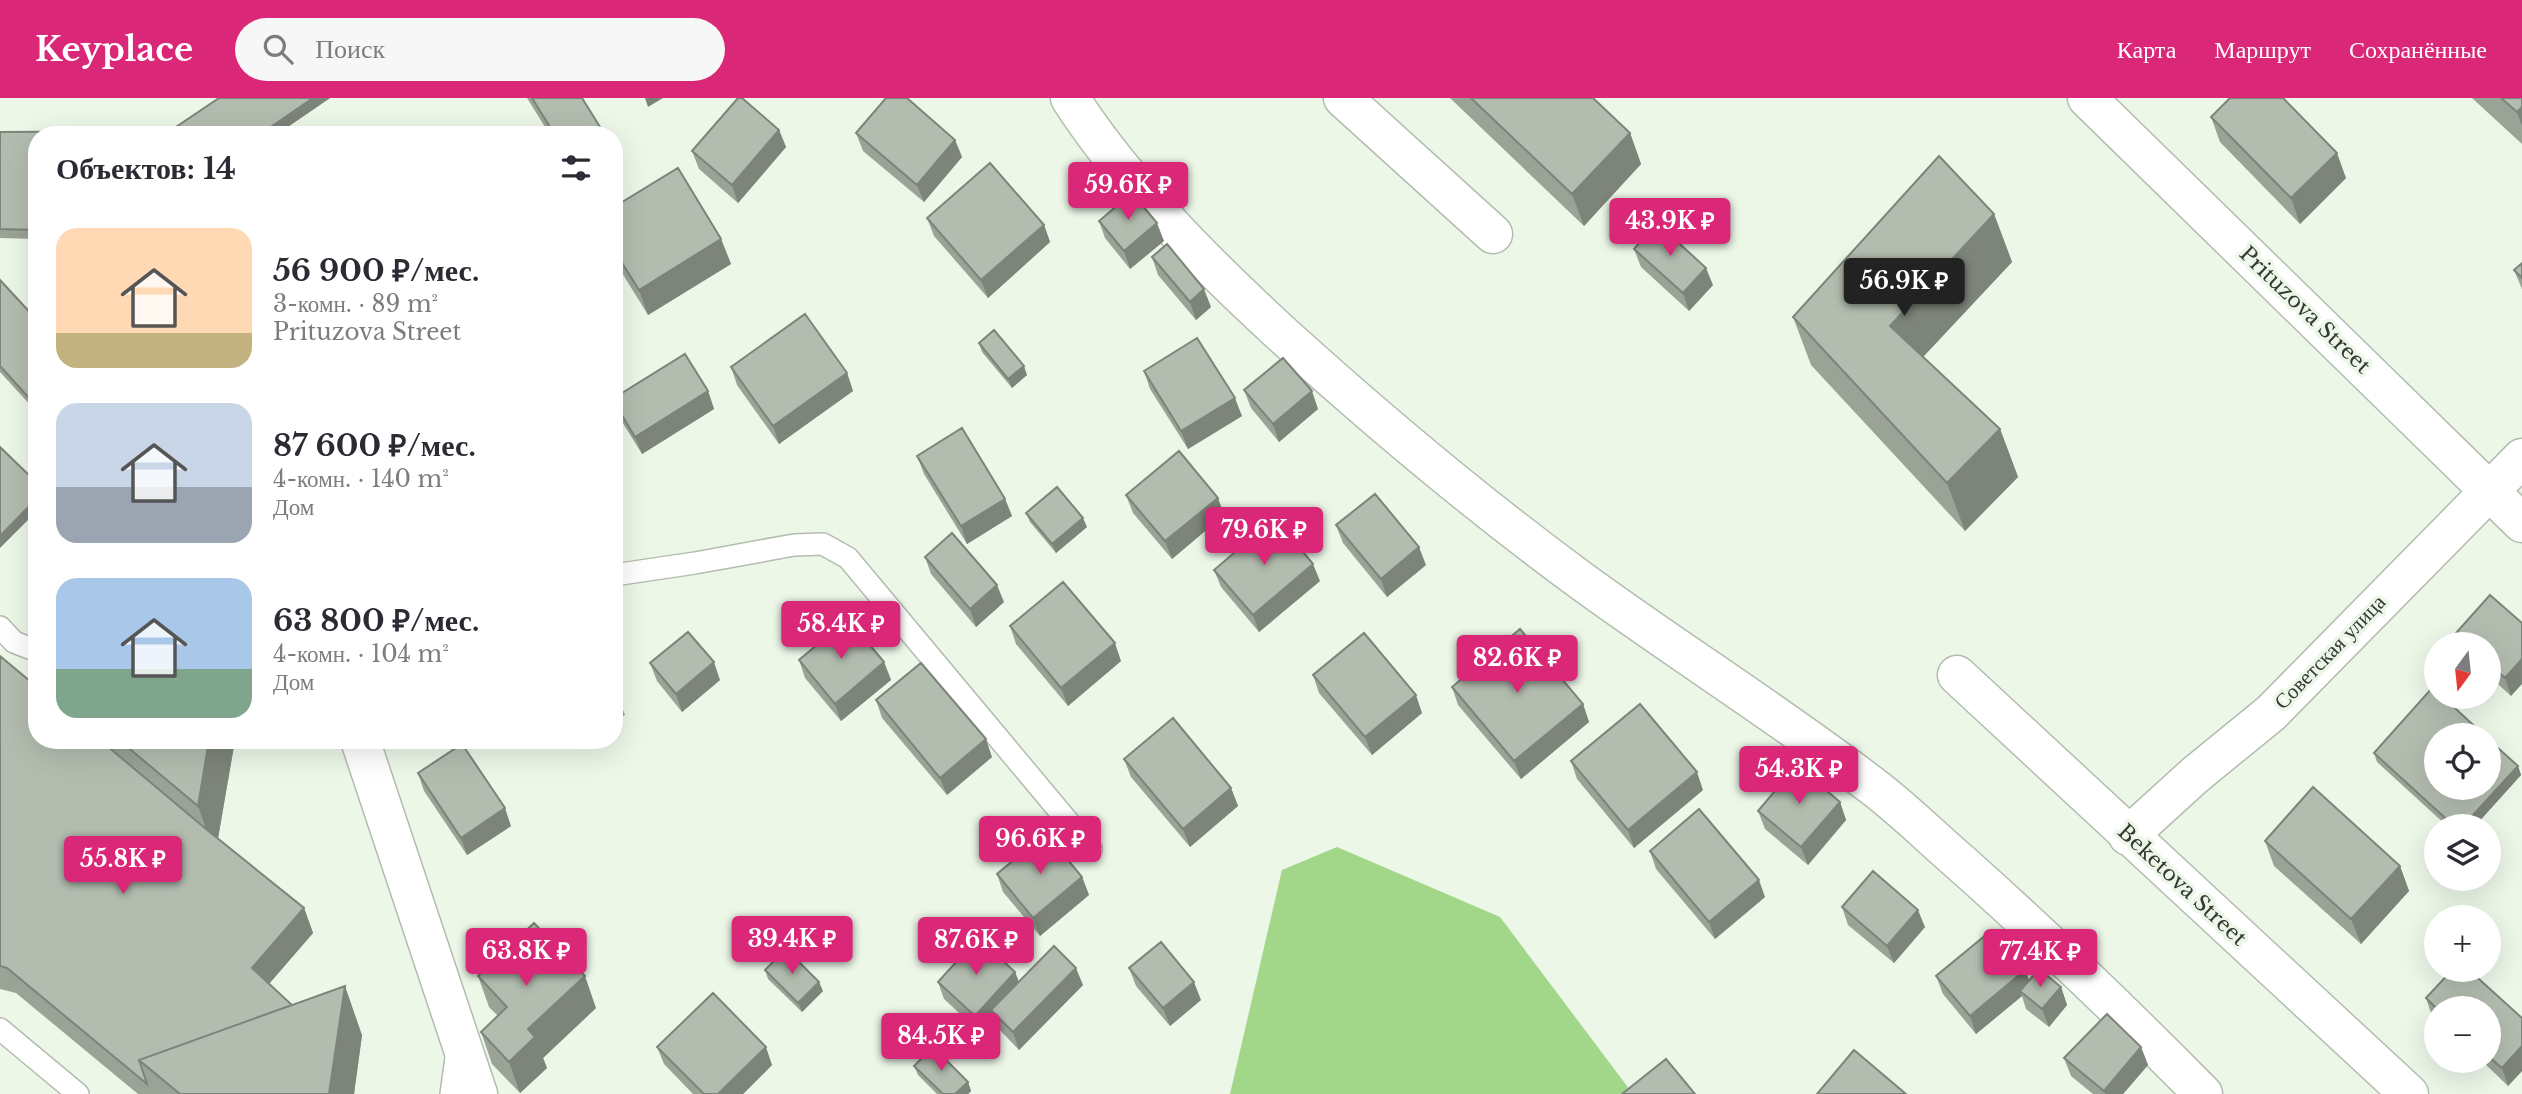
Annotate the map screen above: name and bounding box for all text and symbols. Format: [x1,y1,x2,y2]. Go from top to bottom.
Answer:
search box [235,18,725,81]
text: Keyplace [35,29,193,70]
icon: search [259,30,297,68]
text: Поиск [315,33,385,65]
text: Карта [2117,35,2176,64]
text: Маршрут [2214,35,2311,64]
text: Сохранённые [2349,35,2487,64]
icon: filters [557,149,595,187]
text: Объектов: 14 [56,150,236,187]
pin: 59.6K ₽ [1063,162,1193,222]
text: 59.6K ₽ [1084,171,1172,199]
pin: 43.9K ₽ [1605,198,1735,258]
text: 43.9K ₽ [1625,207,1715,235]
street label: Prituzova Street [2234,241,2376,379]
text: 56 900 ₽/мес. [273,252,480,289]
icon: home [112,256,196,340]
pin: 56.9K ₽ [1839,258,1969,318]
text: 56.9K ₽ [1860,267,1948,295]
text: 3-комн. · 89 m² [273,290,438,318]
text: Prituzova Street [273,318,461,346]
text: 87 600 ₽/мес. [273,427,476,464]
icon: home [112,431,196,515]
text: 4-комн. · 140 m² [273,465,449,493]
text: Дом [273,493,314,521]
pin: 79.6K ₽ [1199,508,1329,567]
text: 79.6K ₽ [1221,516,1307,544]
street label: Советская улица [2269,589,2392,715]
text: 63 800 ₽/мес. [273,602,480,639]
pin: 58.4K ₽ [776,602,906,661]
icon: home [112,606,196,690]
text: 58.4K ₽ [797,610,885,638]
north arrow [2424,632,2501,709]
map controls [2424,632,2501,1073]
pin: 82.6K ₽ [1452,636,1582,695]
text: 4-комн. · 104 m² [273,640,449,668]
text: 82.6K ₽ [1473,644,1561,672]
text: Дом [273,668,314,696]
button: locate [2424,723,2501,800]
pin: 54.3K ₽ [1734,746,1864,806]
text: 54.3K ₽ [1755,755,1843,783]
button: layers [2424,814,2501,891]
pin: 96.6K ₽ [975,816,1105,876]
street label: Beketova Street [2112,819,2252,951]
text: 96.6K ₽ [995,825,1085,853]
pin: 55.8K ₽ [58,836,188,896]
text: 55.8K ₽ [80,845,166,873]
button: + [2424,905,2501,982]
pin: 39.4K ₽ [727,916,857,976]
pin: 87.6K ₽ [911,918,1041,977]
text: 39.4K ₽ [748,925,836,953]
text: 87.6K ₽ [934,926,1018,954]
pin: 63.8K ₽ [461,928,591,988]
pin: 77.4K ₽ [1975,930,2105,989]
text: 63.8K ₽ [482,937,570,965]
text: 77.4K ₽ [1999,938,2081,966]
button: − [2424,996,2501,1073]
pin: 84.5K ₽ [876,1014,1006,1073]
text: 84.5K ₽ [897,1022,985,1050]

